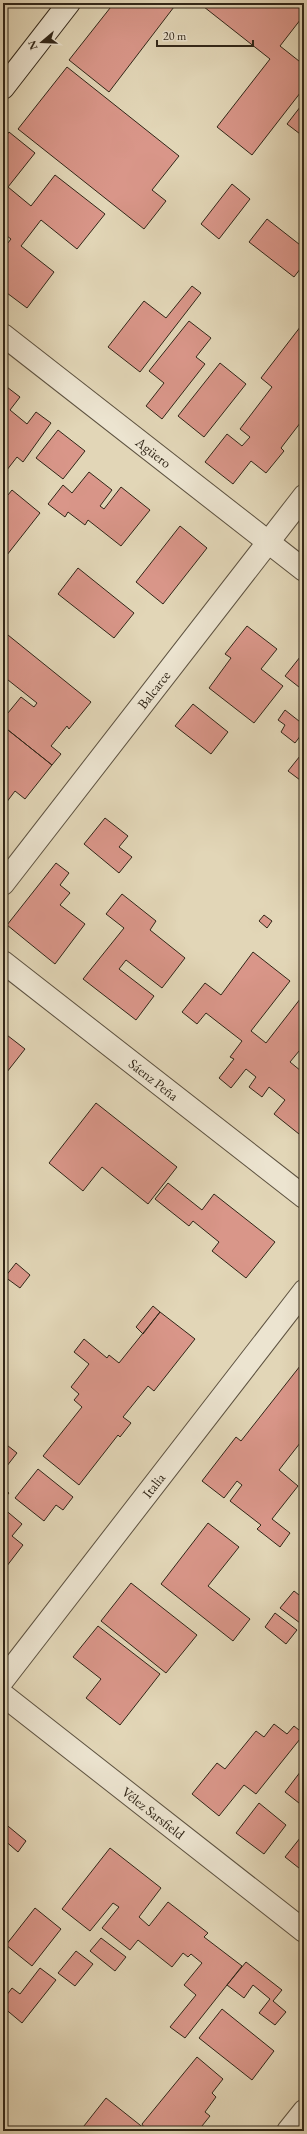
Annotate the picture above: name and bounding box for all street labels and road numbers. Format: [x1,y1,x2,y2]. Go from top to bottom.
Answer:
street label: Agüero [131,432,175,472]
street label: Balcarce [133,666,175,712]
street label: Sáenz Peña [125,1054,182,1105]
street label: Italia [138,1469,169,1502]
street label: Vélez Sarsfield [118,1783,189,1844]

